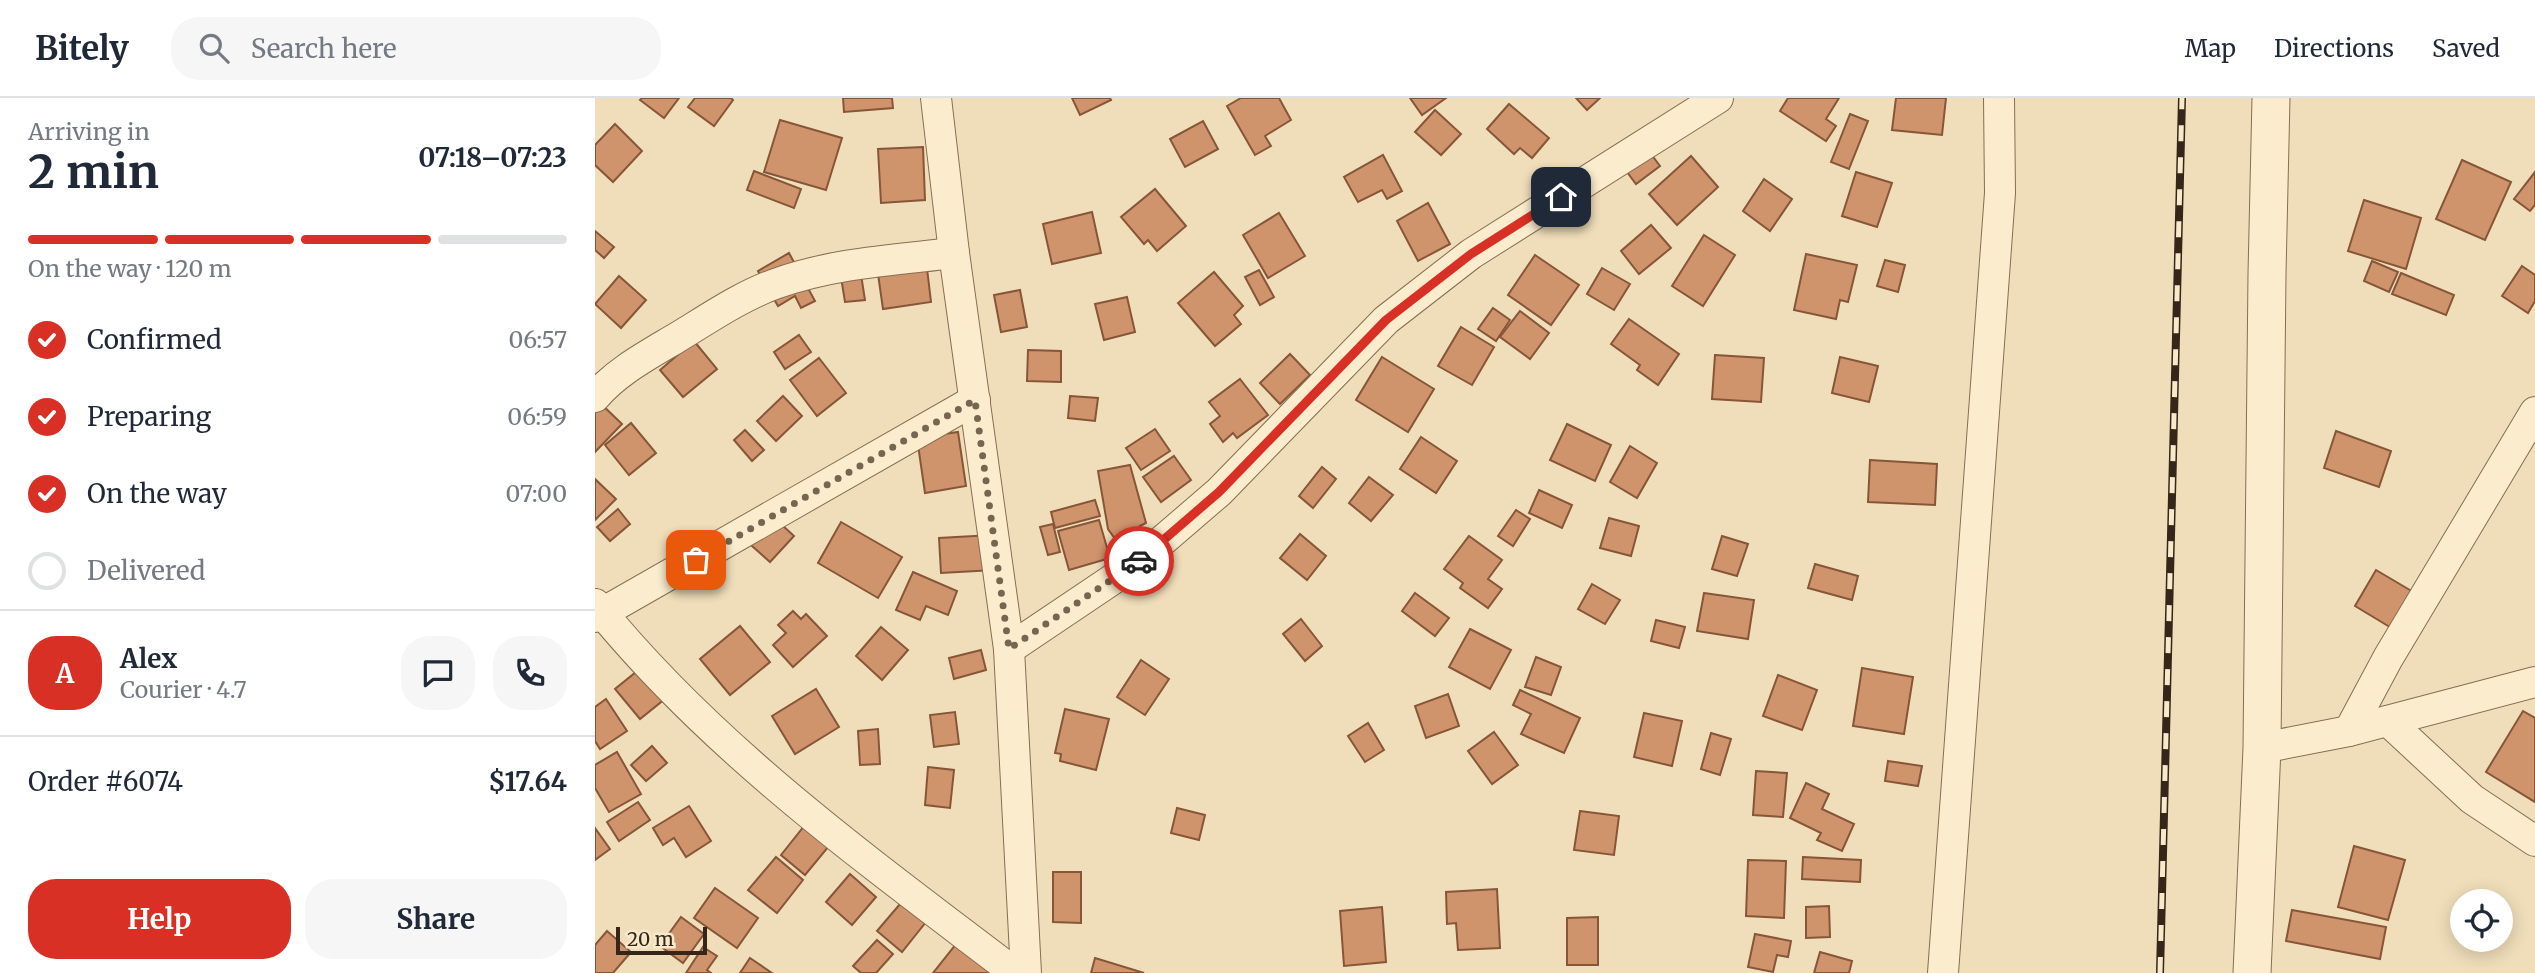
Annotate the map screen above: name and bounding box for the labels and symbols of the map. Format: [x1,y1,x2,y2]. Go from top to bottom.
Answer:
pin [1531,167,1591,227]
courier [1104,526,1174,596]
pin [666,530,726,590]
scale bar [616,924,707,956]

